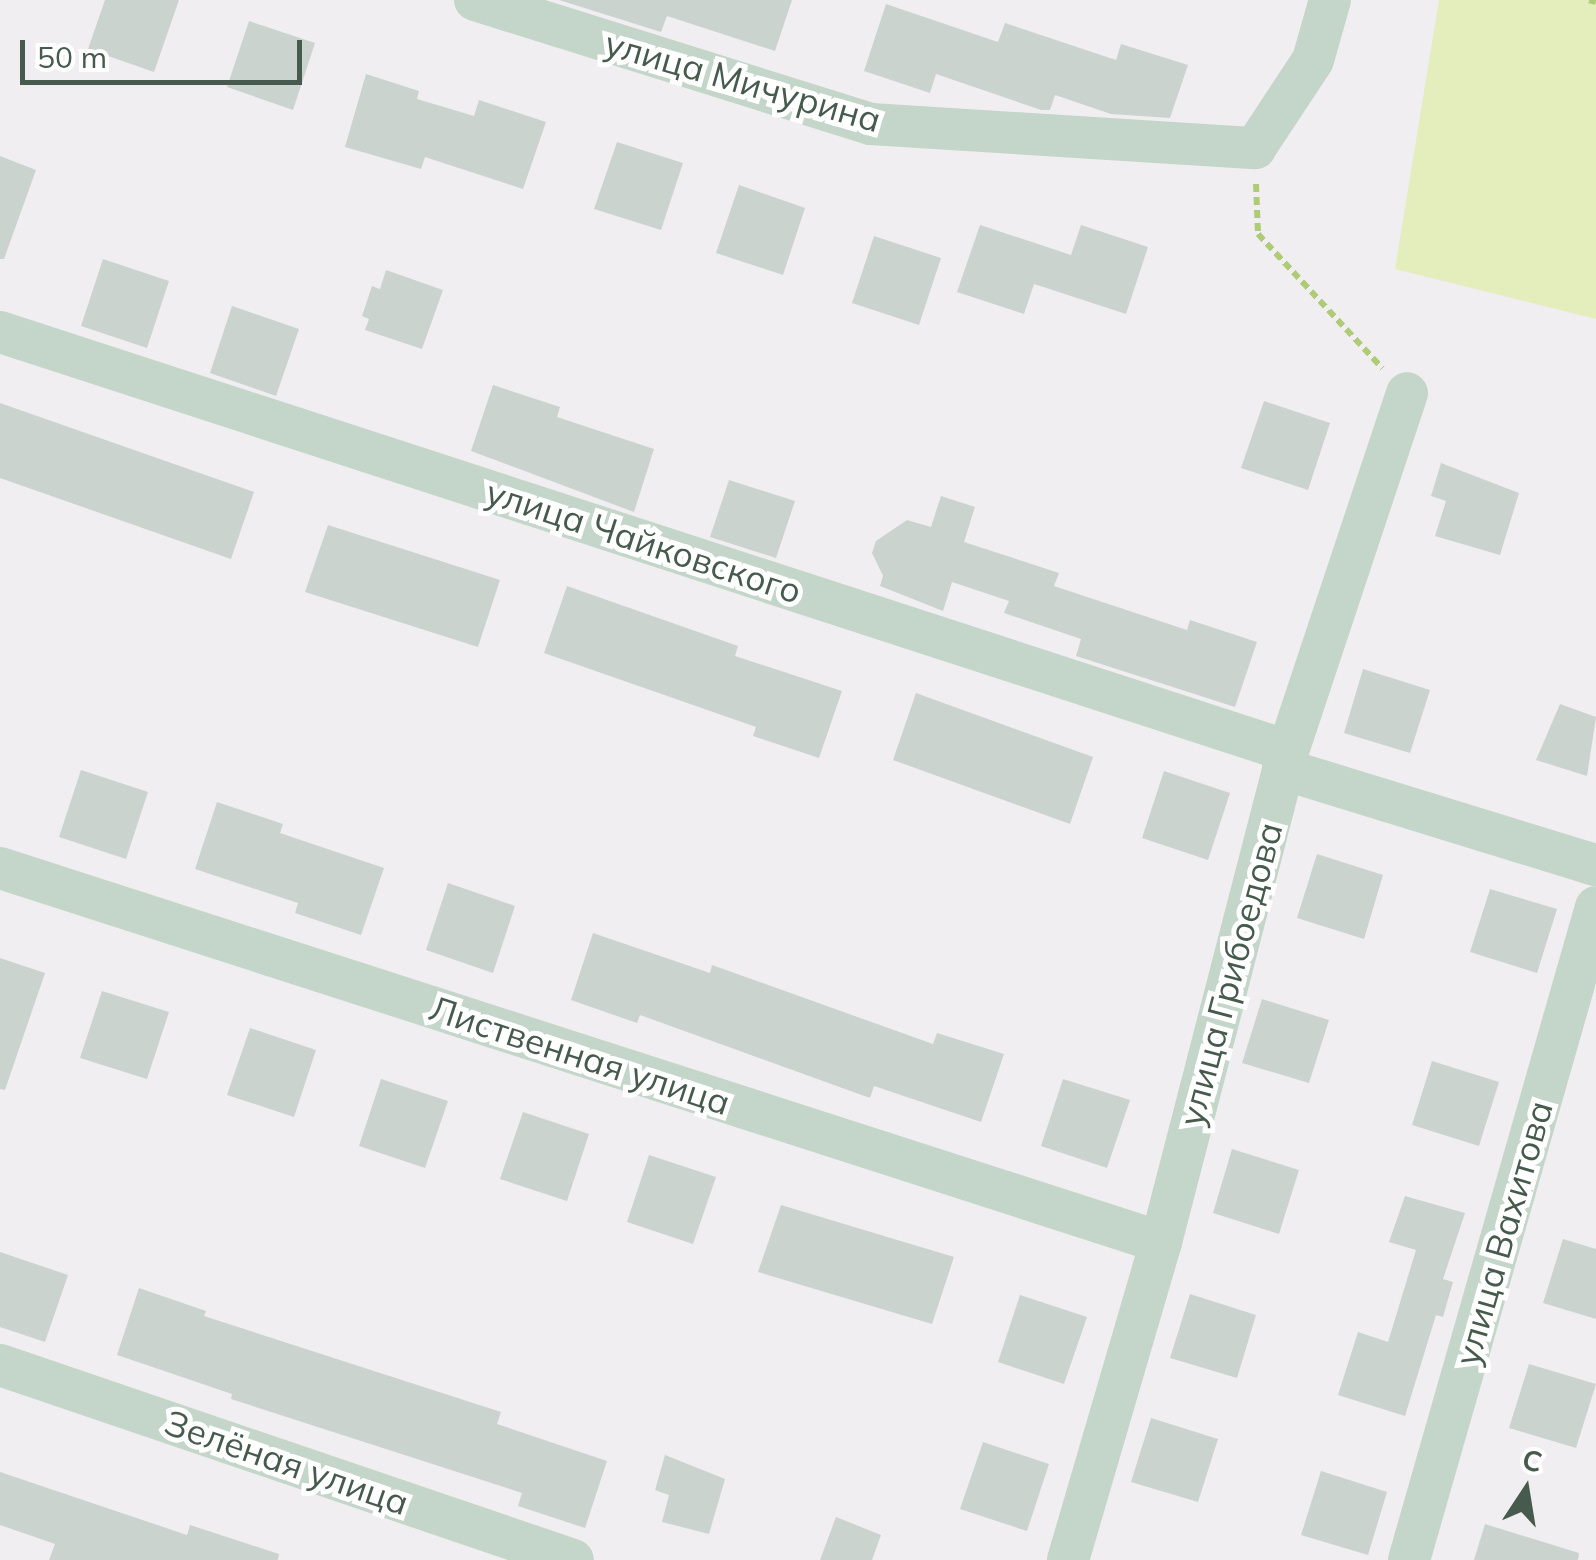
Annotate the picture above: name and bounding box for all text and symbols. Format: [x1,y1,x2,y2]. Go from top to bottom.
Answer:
scale bar [25,20,308,82]
street label: улица Мичурина [600,22,886,140]
text: 50 m [37,38,107,76]
street label: улица Чайковского [481,470,807,612]
street label: улица Грибоедова [1169,818,1291,1130]
street label: Лиственная улица [424,987,736,1123]
street label: улица Вахитова [1445,1096,1561,1370]
street label: Зелёная улица [160,1401,414,1523]
north arrow [1476,1440,1576,1540]
text: С [1519,1441,1545,1479]

